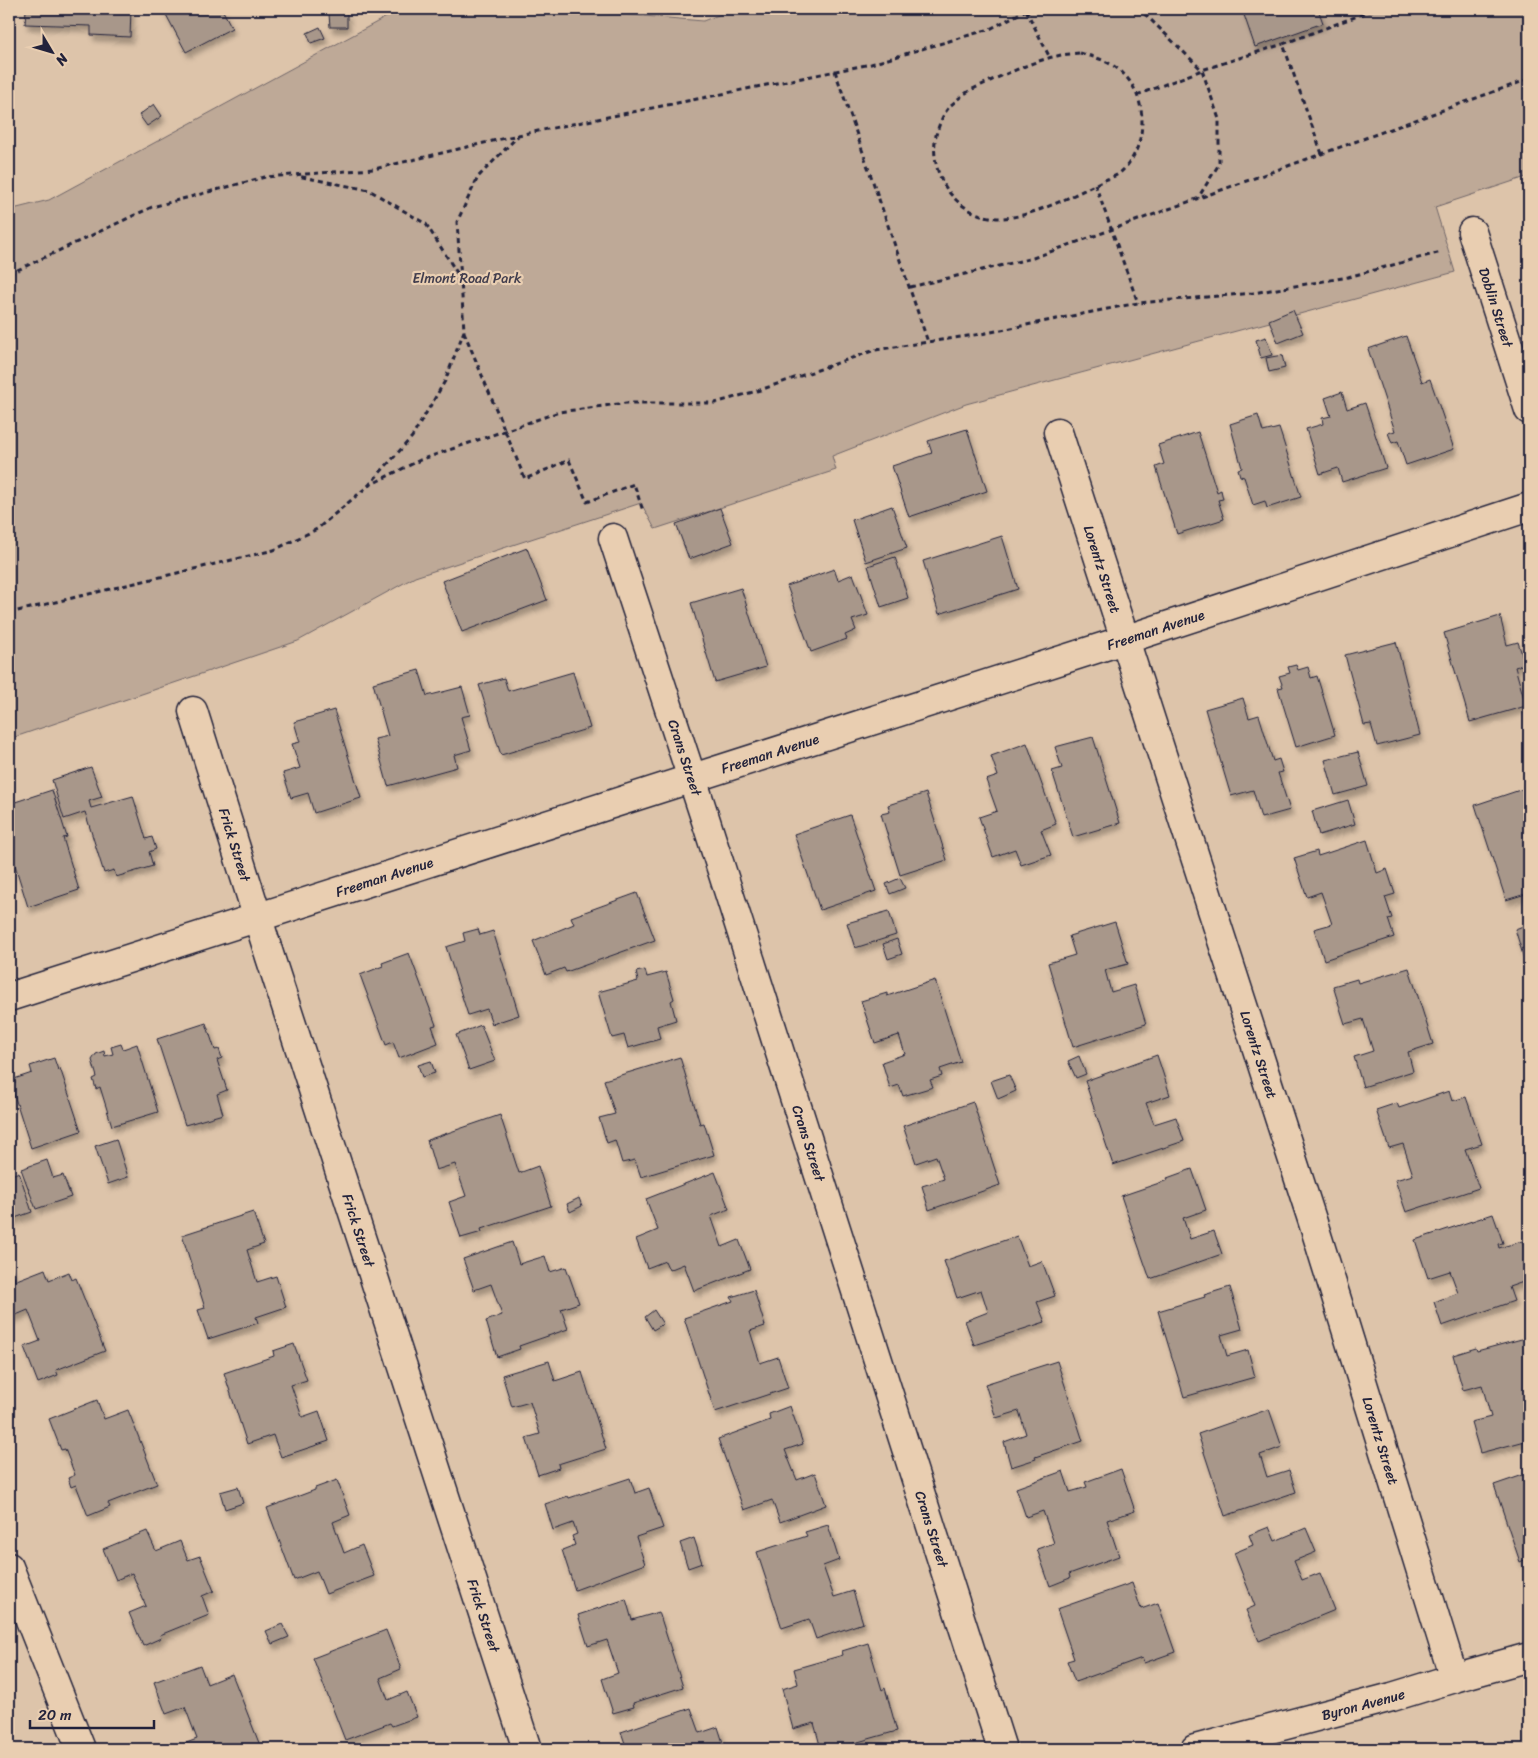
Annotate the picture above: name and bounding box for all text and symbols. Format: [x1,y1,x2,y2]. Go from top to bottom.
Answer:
north arrow [28,28,78,78]
text: N [49,47,75,71]
street label: Doblin Street [1472,264,1521,352]
park label: Elmont Road Park [412,266,522,291]
street label: Lorentz Street [1076,522,1128,616]
street label: Freeman Avenue [1103,602,1208,657]
street label: Crans Street [661,716,710,800]
street label: Freeman Avenue [718,726,822,781]
street label: Frick Street [212,805,259,886]
street label: Freeman Avenue [332,849,437,904]
street label: Lorentz Street [1233,1007,1285,1102]
street label: Crans Street [785,1102,833,1186]
street label: Frick Street [335,1190,383,1272]
street label: Lorentz Street [1355,1393,1406,1488]
street label: Crans Street [908,1487,956,1572]
street label: Frick Street [460,1575,508,1657]
street label: Byron Avenue [1319,1681,1408,1728]
scale bar [30,1698,154,1730]
text: 20 m [38,1702,72,1728]

